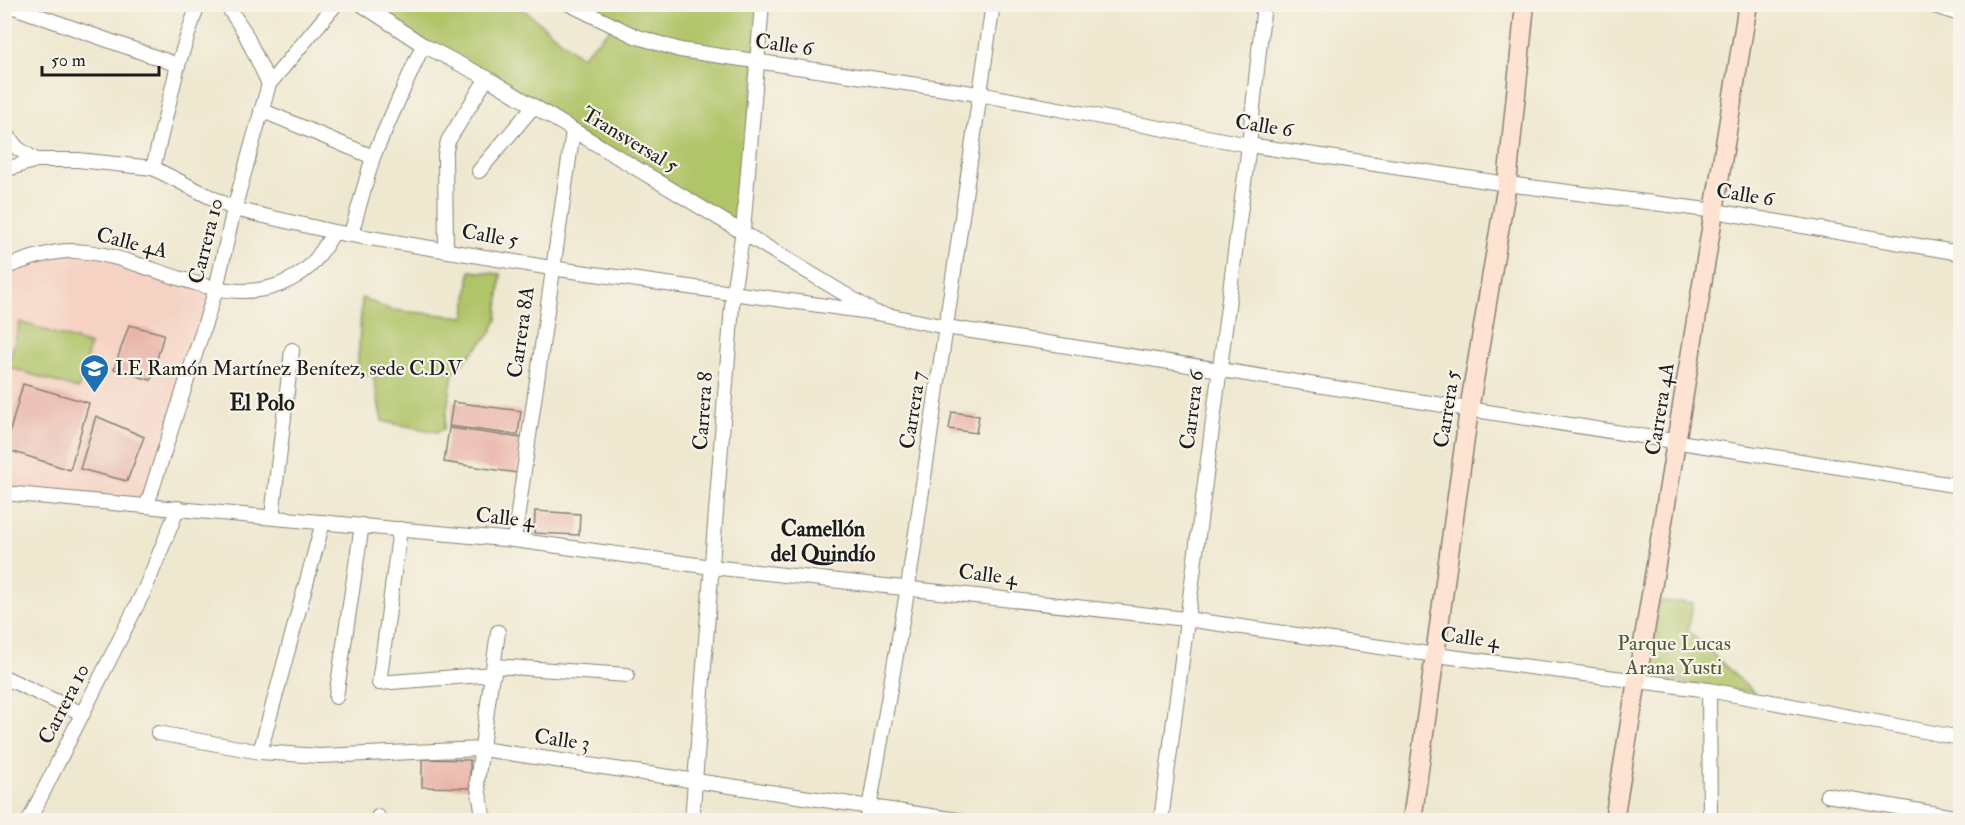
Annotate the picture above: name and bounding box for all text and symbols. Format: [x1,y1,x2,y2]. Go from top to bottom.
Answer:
street label: Calle 6 [753,28,816,63]
scale bar [42,39,159,77]
text: 50 m [51,49,86,72]
street label: Transversal 5 [577,101,684,180]
street label: Calle 6 [1233,108,1296,144]
street label: Calle 6 [1714,177,1777,213]
street label: Carrera 10 [182,195,230,287]
street label: Calle 5 [460,218,521,254]
street label: Calle 4A [94,221,170,265]
street label: Carrera 8A [501,284,541,380]
school or university icon: I.E Ramón Martínez Benítez, sede C.D.V [78,352,110,394]
place label: I.E Ramón Martínez Benítez, sede C.D.V [115,355,463,382]
street label: Carrera 4A [1639,361,1681,457]
street label: Carrera 6 [1174,367,1210,451]
street label: Carrera 5 [1428,367,1467,450]
street label: Carrera 7 [894,369,933,451]
street label: Carrera 8 [687,371,719,451]
district label: El Polo [230,389,295,417]
street label: Calle 4 [474,501,537,535]
district label: Camellón del Quindío [771,515,876,568]
street label: Calle 4 [957,558,1021,592]
street label: Calle 4 [1439,621,1503,655]
park label: Parque Lucas Arana Yusti [1617,630,1731,681]
street label: Carrera 10 [32,659,96,749]
street label: Calle 3 [532,723,592,757]

